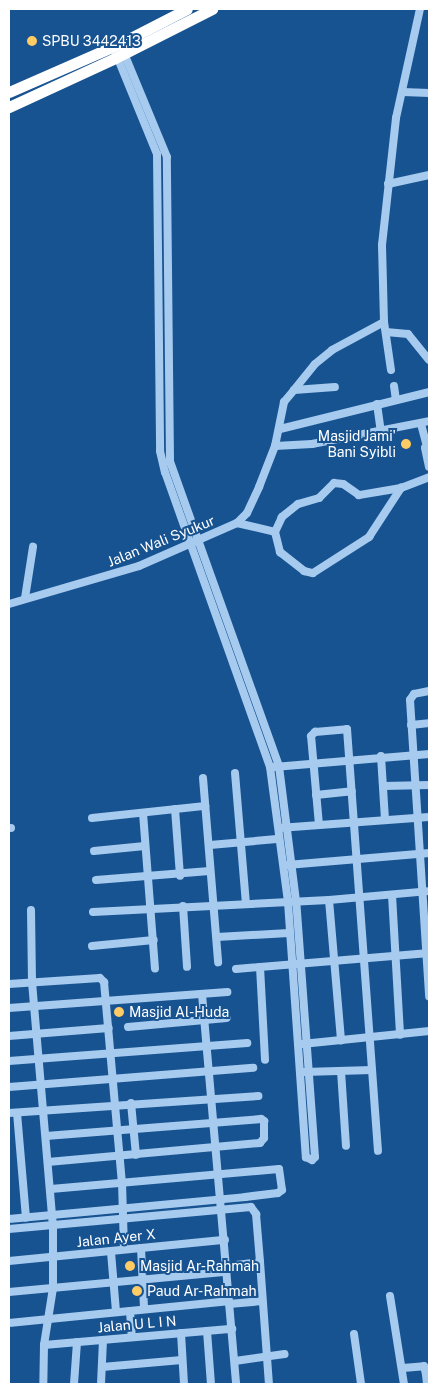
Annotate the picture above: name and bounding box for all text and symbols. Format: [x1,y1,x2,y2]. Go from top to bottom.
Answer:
place label: SPBU 3442413 [42,33,141,49]
marker: SPBU 3442413 [26,35,38,47]
place label: Masjid Jami' Bani Syibli [318,428,396,461]
marker: Masjid Jami' Bani Syibli [400,438,412,450]
street label: Jalan Wali Syukur [105,512,217,570]
place label: Masjid Al-Huda [129,1004,229,1020]
marker: Masjid Al-Huda [113,1006,125,1018]
street label: Jalan Ayer X [76,1225,156,1251]
place label: Masjid Ar-Rahmah [140,1258,259,1274]
marker: Masjid Ar-Rahmah [124,1260,136,1272]
place label: Paud Ar-Rahmah [147,1283,256,1299]
marker: Paud Ar-Rahmah [131,1285,143,1297]
street label: Jalan U L I N [97,1312,177,1336]

